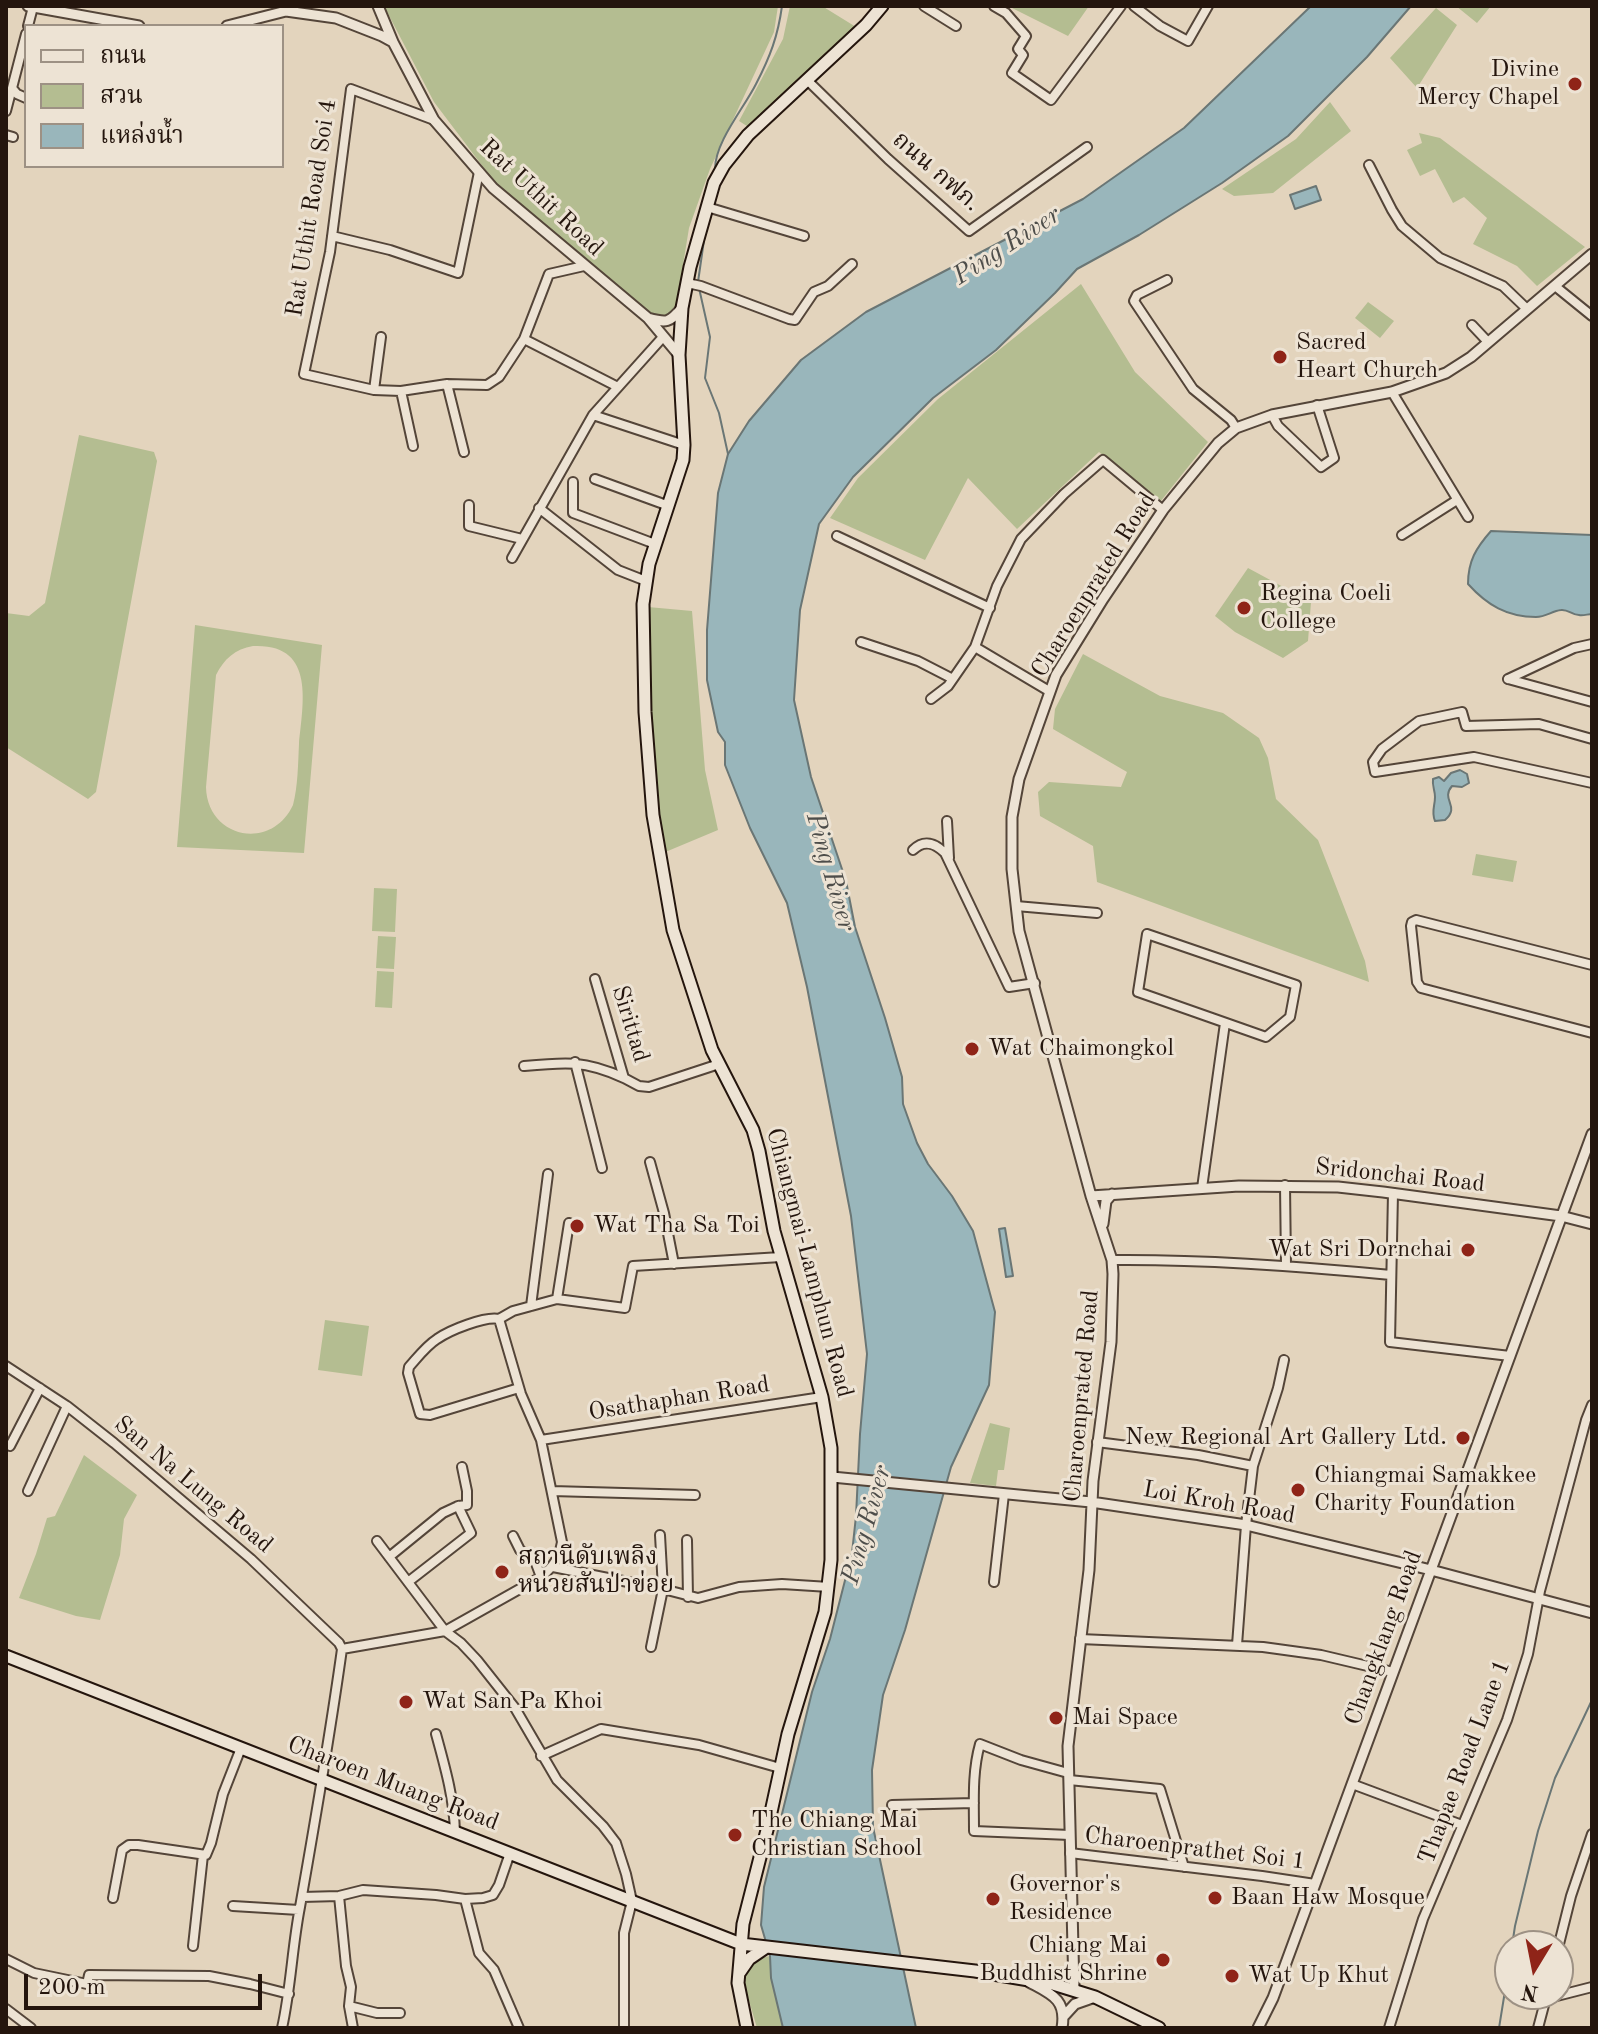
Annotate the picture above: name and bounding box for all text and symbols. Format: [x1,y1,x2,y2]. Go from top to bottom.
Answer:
legend [24,24,284,168]
text: ถนน [100,45,146,69]
place label: Divine Mercy Chapel [1417,56,1559,112]
marker: Divine Mercy Chapel [1566,75,1584,93]
text: สวน [100,85,143,109]
street label: Rat Uthit Road Soi 4 [281,97,343,319]
text: แหล่งน้ำ [100,125,184,149]
street label: ถนน กฟภ. [886,126,986,218]
street label: Rat Uthit Road [473,133,609,263]
water label: Ping River [947,200,1067,292]
place label: Sacred Heart Church [1296,329,1438,385]
marker: Sacred Heart Church [1271,348,1289,366]
street label: Charoenprated Road [1025,487,1163,683]
place label: Regina Coeli College [1260,580,1391,636]
marker: Regina Coeli College [1235,599,1253,617]
water label: Ping River [798,809,862,935]
street label: Sirittad [605,982,655,1066]
place label: Wat Chaimongkol [988,1035,1174,1063]
marker: Wat Chaimongkol [963,1040,981,1058]
street label: Chiangmai-Lamphun Road [759,1125,859,1401]
street label: Sridonchai Road [1314,1153,1486,1199]
place label: Wat Tha Sa Toi [593,1212,760,1240]
marker: Wat Tha Sa Toi [568,1217,586,1235]
place label: Wat Sri Dornchai [1268,1236,1452,1264]
marker: Wat Sri Dornchai [1459,1241,1477,1259]
street label: Charoenprated Road [1058,1289,1106,1503]
street label: Osathaphan Road [586,1370,772,1428]
street label: San Na Lung Road [108,1410,278,1560]
place label: New Regional Art Gallery Ltd. [1125,1424,1447,1452]
marker: New Regional Art Gallery Ltd. [1454,1429,1472,1447]
water label: Ping River [835,1462,899,1588]
place label: Chiangmai Samakkee Charity Foundation [1314,1462,1536,1518]
street label: Loi Kroh Road [1141,1475,1297,1531]
marker: Chiangmai Samakkee Charity Foundation [1289,1481,1307,1499]
place label: สถานีดับเพลิง หน่วยสันป่าข่อย [518,1544,674,1600]
street label: Changklang Road [1339,1547,1429,1729]
marker: สถานีดับเพลิง หน่วยสันป่าข่อย [493,1563,511,1581]
street label: Thapae Road Lane 1 [1413,1656,1517,1868]
place label: Wat San Pa Khoi [422,1688,603,1716]
marker: Wat San Pa Khoi [397,1693,415,1711]
place label: Mai Space [1072,1704,1178,1732]
marker: Mai Space [1047,1709,1065,1727]
street label: Charoen Muang Road [283,1730,503,1838]
place label: The Chiang Mai Christian School [751,1807,922,1863]
street label: Charoenprathet Soi 1 [1083,1821,1307,1877]
marker: The Chiang Mai Christian School [726,1826,744,1844]
place label: Governor's Residence [1009,1871,1121,1927]
place label: Baan Haw Mosque [1231,1884,1425,1912]
marker: Baan Haw Mosque [1206,1889,1224,1907]
marker: Governor's Residence [984,1890,1002,1908]
north arrow [1494,1930,1574,2010]
place label: Chiang Mai Buddhist Shrine [979,1932,1147,1988]
marker: Chiang Mai Buddhist Shrine [1154,1951,1172,1969]
scale bar [28,1958,266,2008]
place label: Wat Up Khut [1248,1962,1389,1990]
marker: Wat Up Khut [1223,1967,1241,1985]
text: 200 m [38,1976,106,2000]
text: N [1520,1979,1540,2004]

